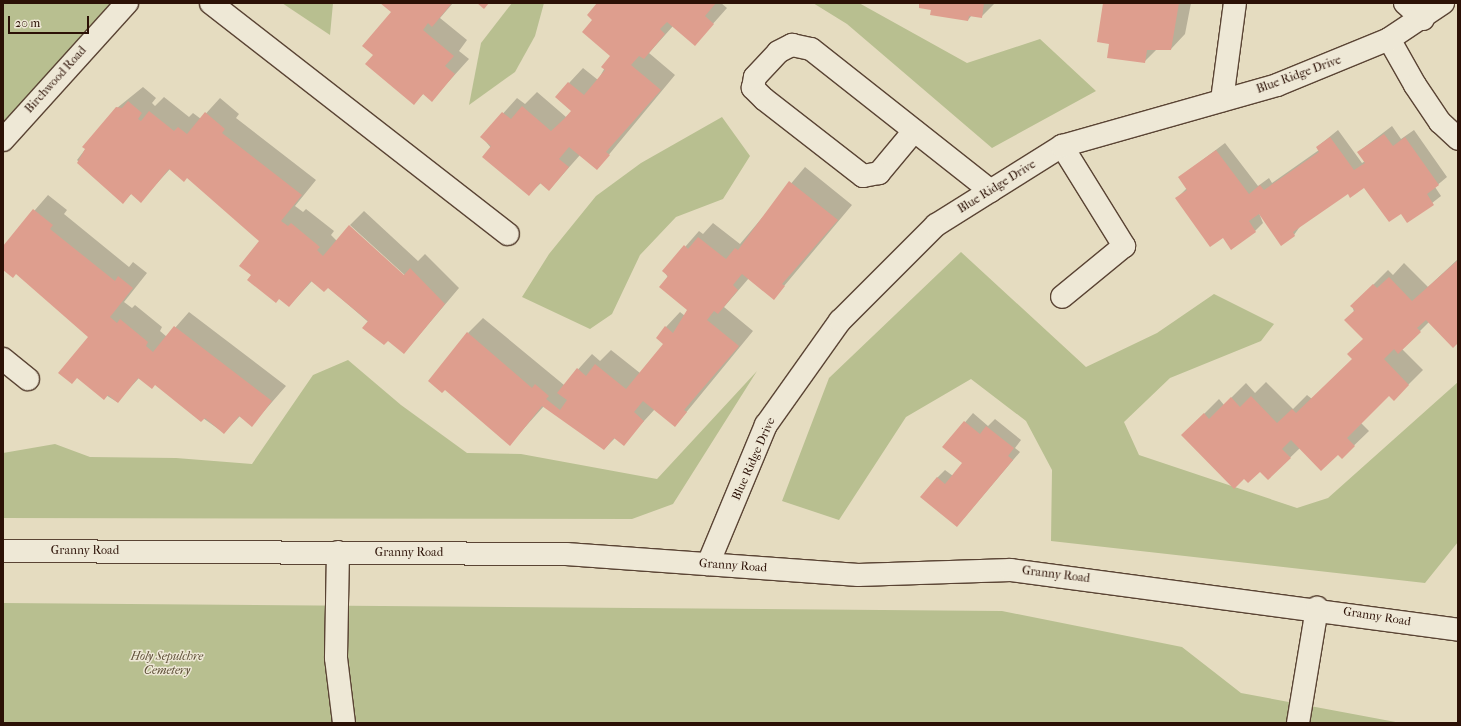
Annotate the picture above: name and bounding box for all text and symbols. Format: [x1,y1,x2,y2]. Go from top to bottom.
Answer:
scale bar [10,8,91,34]
text: 20 m [15,16,40,30]
street label: Birchwood Road [22,44,90,116]
street label: Blue Ridge Drive [1255,53,1343,97]
street label: Blue Ridge Drive [955,157,1039,217]
street label: Blue Ridge Drive [729,415,779,503]
street label: Granny Road [51,544,119,558]
street label: Granny Road [375,546,443,560]
street label: Granny Road [698,556,768,576]
street label: Granny Road [1021,564,1091,586]
street label: Granny Road [1342,605,1412,629]
park label: Holy Sepulchre Cemetery [131,650,203,678]

